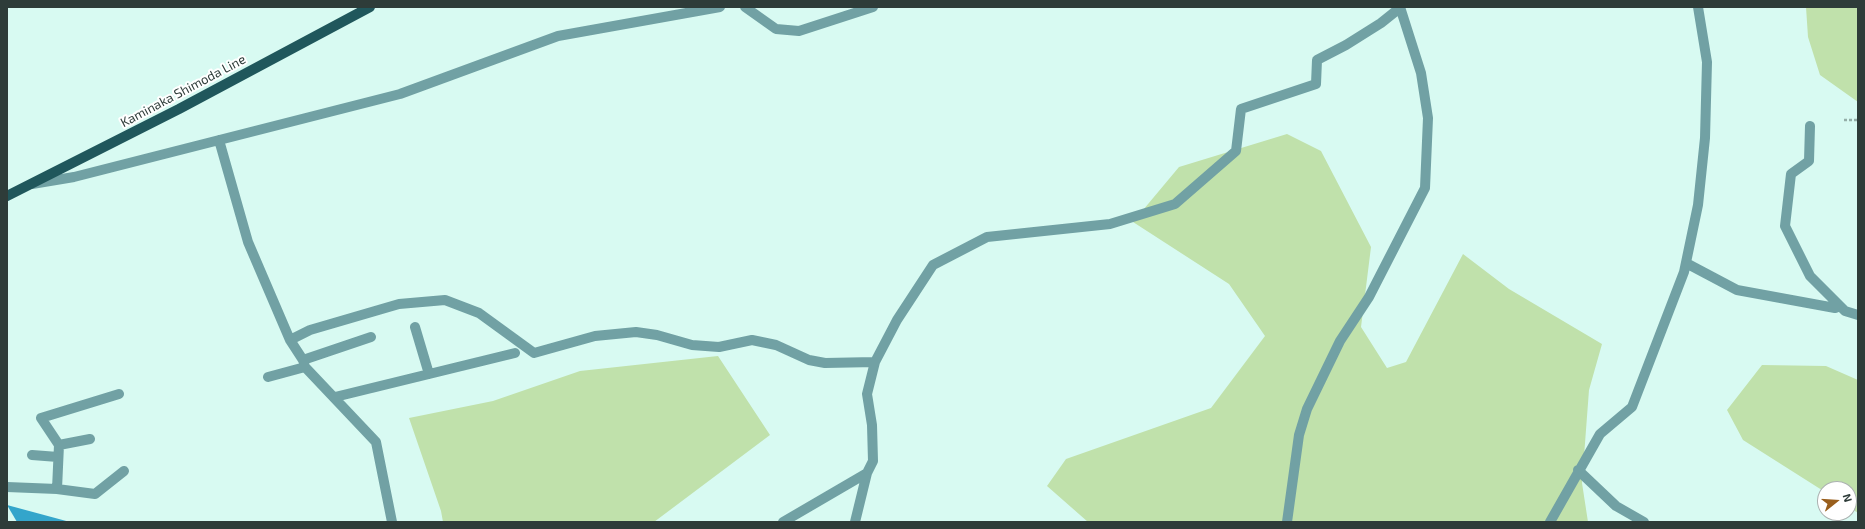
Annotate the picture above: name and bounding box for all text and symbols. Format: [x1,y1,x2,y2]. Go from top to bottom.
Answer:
street label: Kaminaka Shimoda Line [118,51,248,131]
north arrow [1817,481,1857,521]
text: N [1841,492,1855,503]

